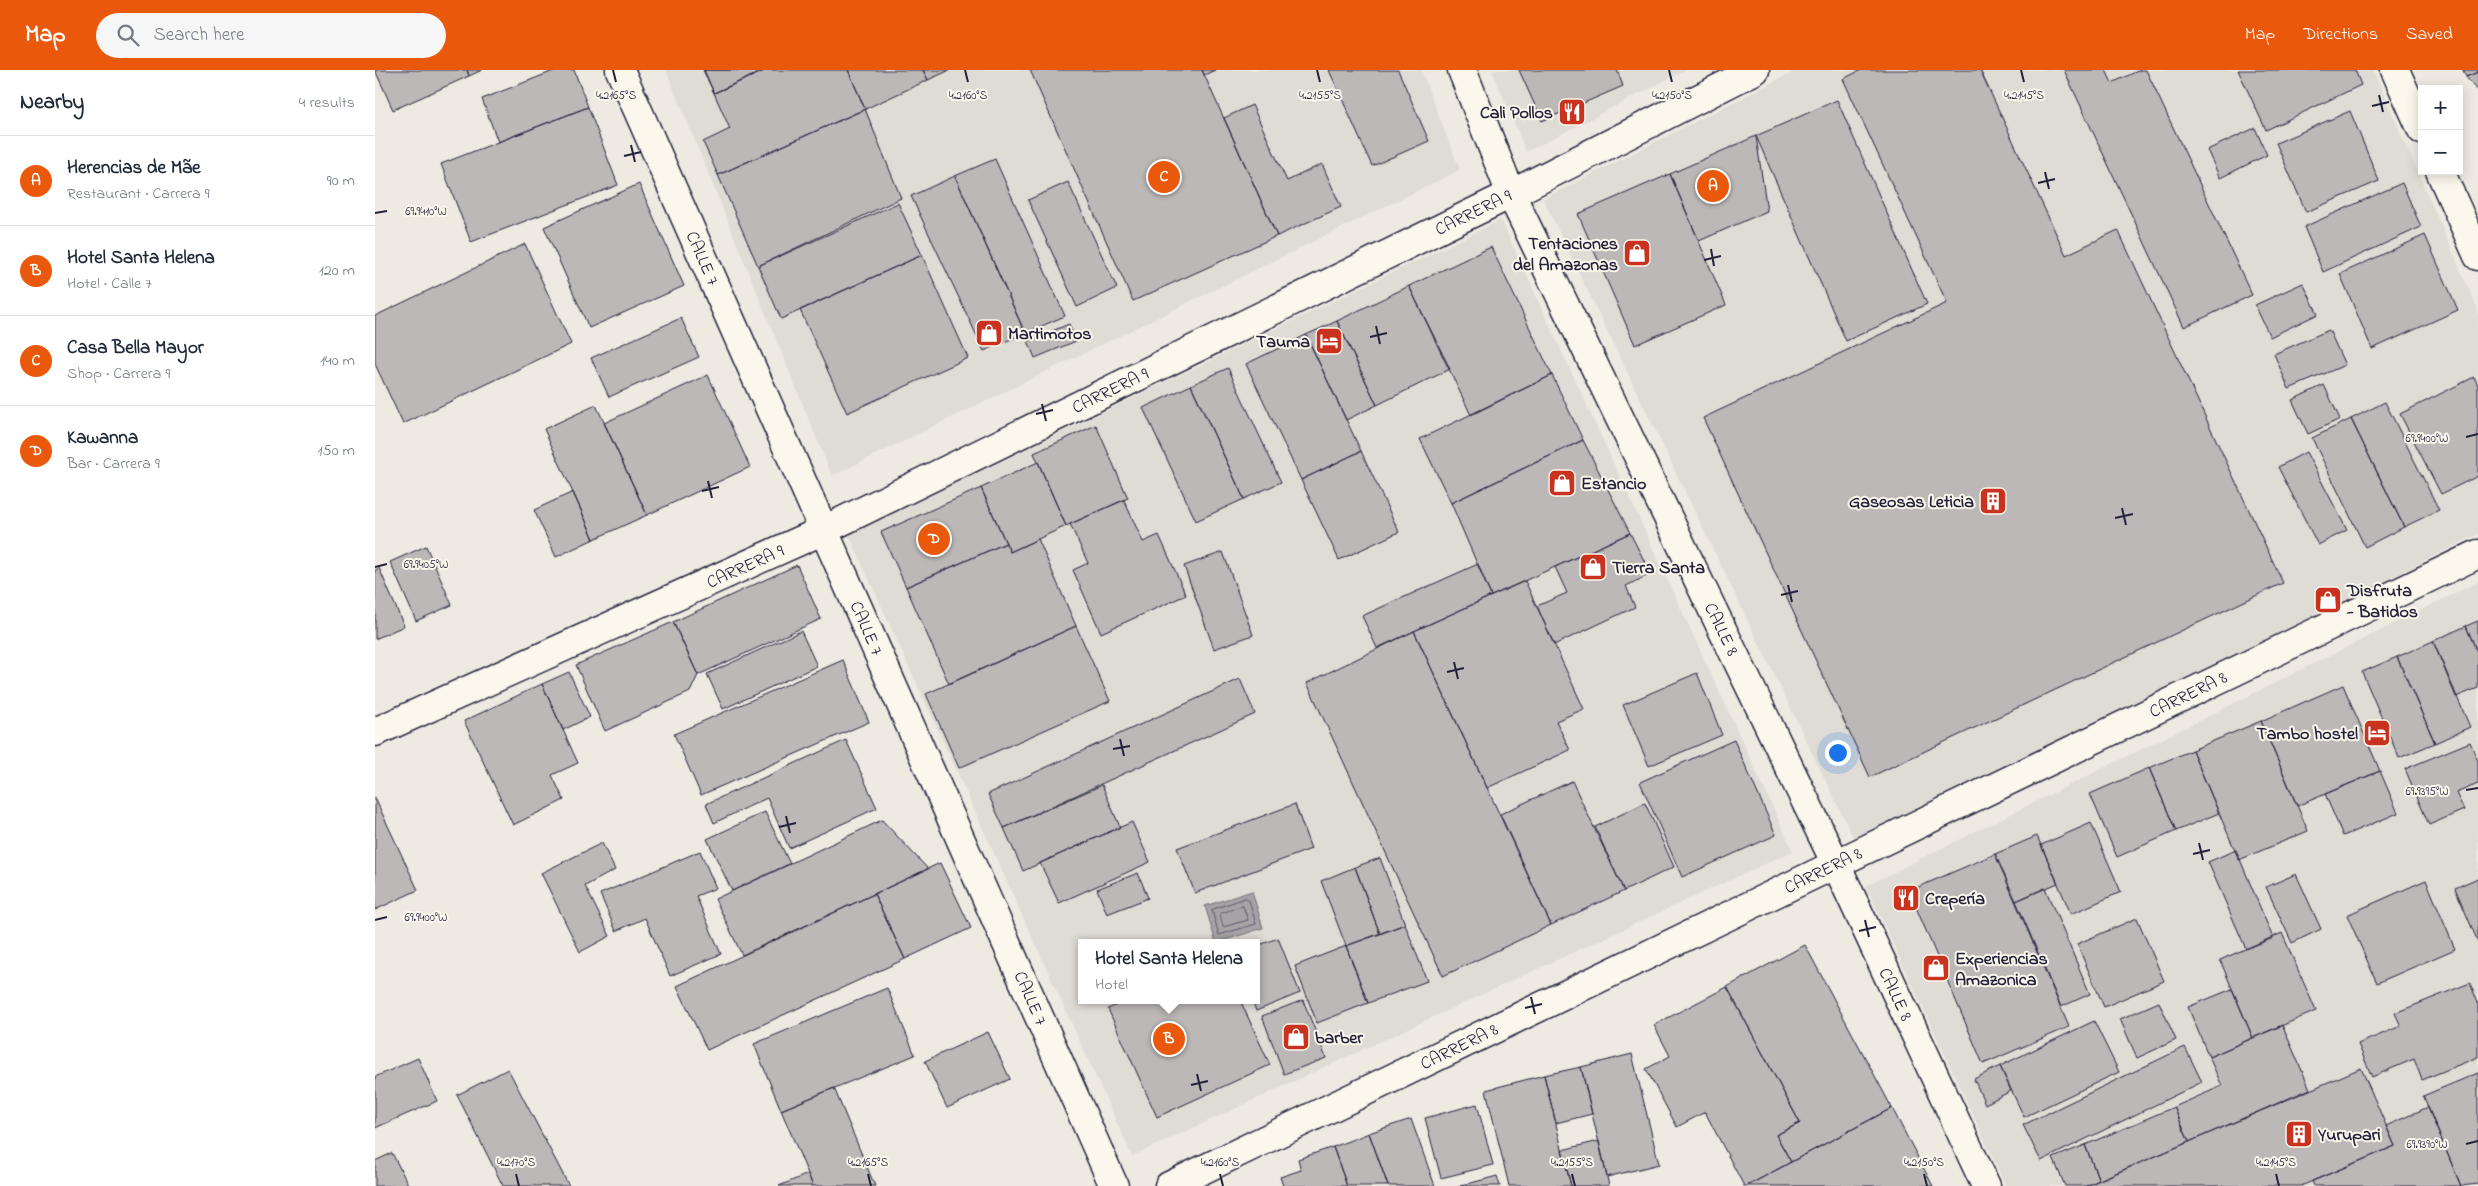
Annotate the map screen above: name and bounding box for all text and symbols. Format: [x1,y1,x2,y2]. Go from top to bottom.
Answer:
search box [96,13,446,58]
text: Map [25,18,66,53]
icon: search [114,21,142,49]
text: Search here [154,22,245,49]
text: Map [2245,22,2275,48]
text: Directions [2303,22,2378,48]
text: Saved [2406,22,2453,48]
map controls [2418,85,2463,175]
button: + [2418,85,2463,130]
text: 4.2165°S [596,87,636,105]
text: 4.2160°S [949,87,988,105]
text: 4.2155°S [1299,87,1341,105]
text: 4.2150°S [1652,87,1692,105]
text: 4.2145°S [2004,87,2044,105]
text: Nearby [20,88,84,118]
text: 4 results [299,91,355,115]
restaurant icon: Cali Pollos [1557,97,1587,127]
place label: Cali Pollos [1480,101,1553,127]
button: − [2418,130,2463,175]
text: Herencias de Mãe [67,155,200,182]
pin: C [1148,158,1180,196]
pin: A [1697,167,1729,205]
text: A [31,169,41,193]
text: 90 m [327,169,355,193]
text: Restaurant · Carrera 9 [67,182,209,206]
street label: CARRERA 9 [1431,184,1517,244]
text: 69.9410°W [405,203,447,221]
street label: CALLE 7 [678,227,725,291]
place label: Tentaciones del Amazonas [1513,232,1618,279]
shop icon: Tentaciones del Amazonas [1622,238,1652,268]
text: Hotel Santa Helena [67,245,215,272]
text: B [31,259,41,283]
text: 120 m [319,259,355,283]
text: Hotel · Calle 7 [67,272,152,296]
shop icon: Martimotos [974,318,1004,348]
place label: Martimotos [1008,322,1091,348]
hotel icon: Tauma [1314,326,1344,356]
place label: Tauma [1256,330,1310,356]
text: Casa Bella Mayor [67,335,204,362]
text: C [32,349,40,373]
text: 140 m [320,349,355,373]
text: Shop · Carrera 9 [67,362,170,386]
street label: CARRERA 9 [1068,362,1154,422]
text: Kawanna [67,425,138,452]
text: 69.9400°W [2406,430,2448,448]
text: D [30,439,42,463]
text: 150 m [317,439,355,463]
text: Bar · Carrera 9 [67,452,160,476]
shop icon: Estancio [1547,468,1577,498]
place label: Estancio [1581,472,1646,498]
building icon: Gaseosas Leticia [1978,486,2008,516]
place label: Gaseosas Leticia [1849,490,1974,516]
pin: D [918,520,950,558]
street label: CARRERA 9 [703,539,789,597]
shop icon: Tierra Santa [1578,552,1608,582]
text: 69.9405°W [404,556,448,574]
place label: Tierra Santa [1612,556,1705,582]
place label: Disfruta - Batidos [2346,579,2418,626]
shop icon: Disfruta - Batidos [2313,585,2343,615]
street label: CALLE 7 [842,597,889,661]
street label: CALLE 8 [1696,599,1744,661]
street label: CARRERA 8 [2145,666,2233,726]
hotel icon: Tambo hostel [2362,718,2392,748]
place label: Tambo hostel [2256,722,2358,748]
your location [1825,740,1851,766]
text: 69.9395°W [2406,783,2448,801]
street label: CARRERA 8 [1780,842,1868,902]
restaurant icon: Crepería [1891,883,1921,913]
place label: Crepería [1925,887,1985,913]
text: 69.9400°W [405,909,447,927]
popup [1078,939,1260,1004]
text: Hotel Santa Helena [1095,946,1243,973]
place label: Experiencias Amazonica [1955,947,2048,994]
shop icon: Experiencias Amazonica [1921,953,1951,983]
street label: CALLE 8 [1870,964,1918,1026]
street label: CALLE 7 [1006,967,1053,1031]
text: Hotel [1095,973,1128,997]
street label: CARRERA 8 [1416,1018,1504,1078]
pin: B [1153,1020,1185,1058]
shop icon: barber [1281,1022,1311,1052]
place label: barber [1315,1026,1363,1052]
building icon: Yurupari [2284,1119,2314,1149]
place label: Yurupari [2317,1123,2381,1149]
text: 69.9390°W [2406,1136,2448,1154]
text: 4.2170°S [497,1154,535,1172]
text: 4.2165°S [848,1154,888,1172]
text: 4.2160°S [1201,1154,1240,1172]
text: 4.2155°S [1551,1154,1593,1172]
text: 4.2150°S [1904,1154,1944,1172]
text: 4.2145°S [2256,1154,2296,1172]

